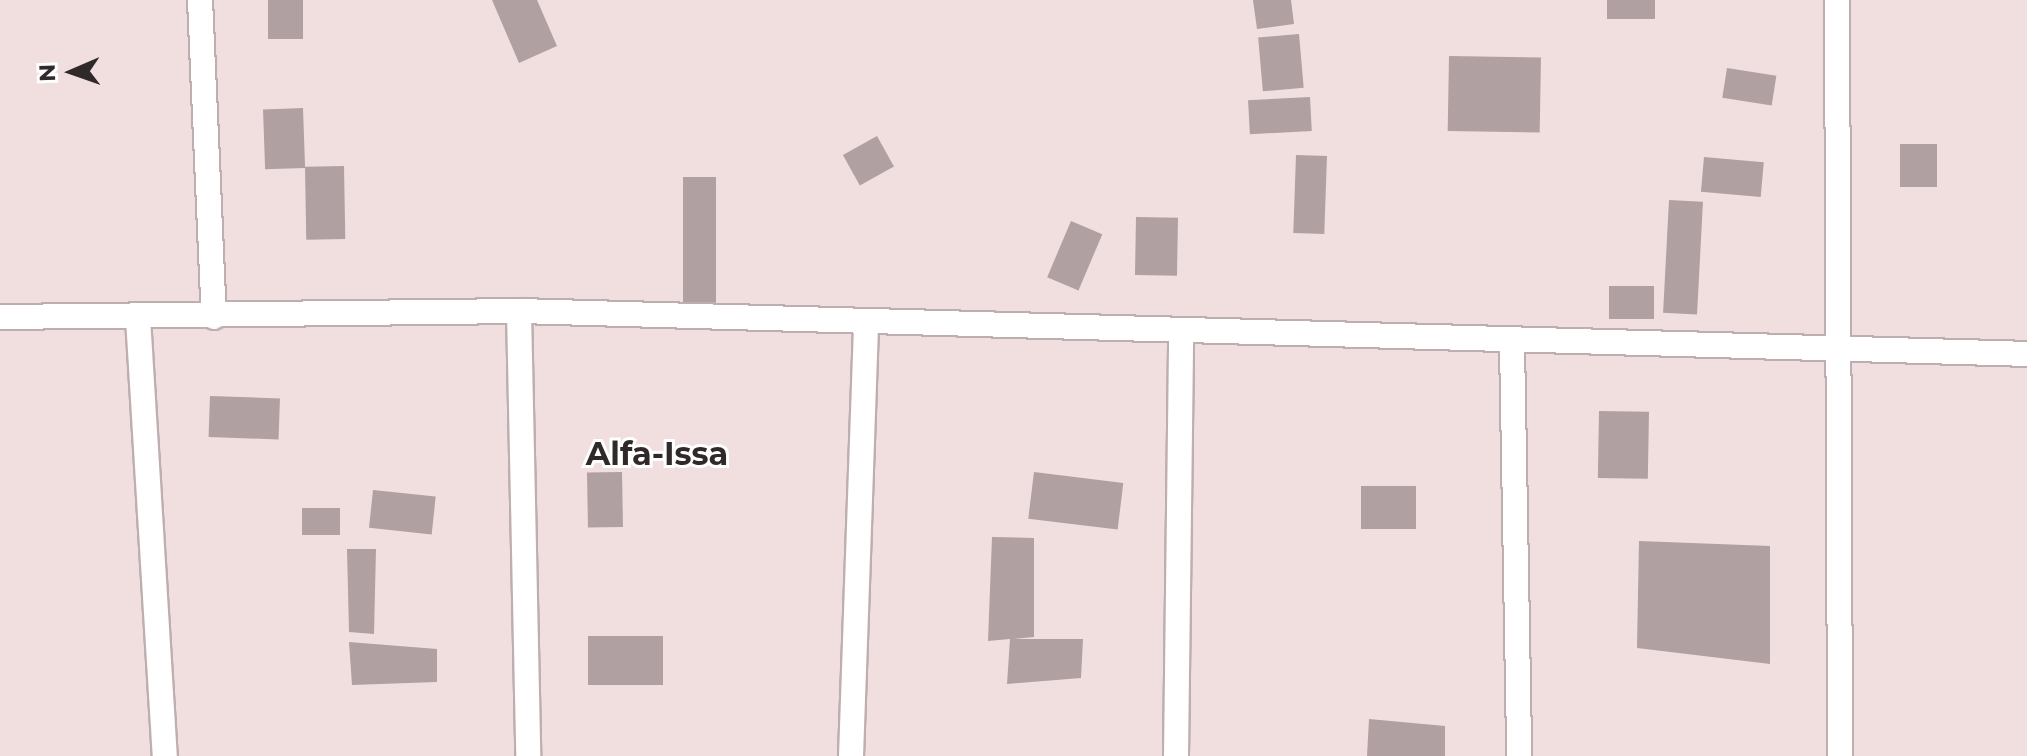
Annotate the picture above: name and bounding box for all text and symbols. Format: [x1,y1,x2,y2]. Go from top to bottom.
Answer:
north arrow [32,32,112,112]
text: N [34,63,61,82]
district label: Alfa-Issa [586,435,728,473]

